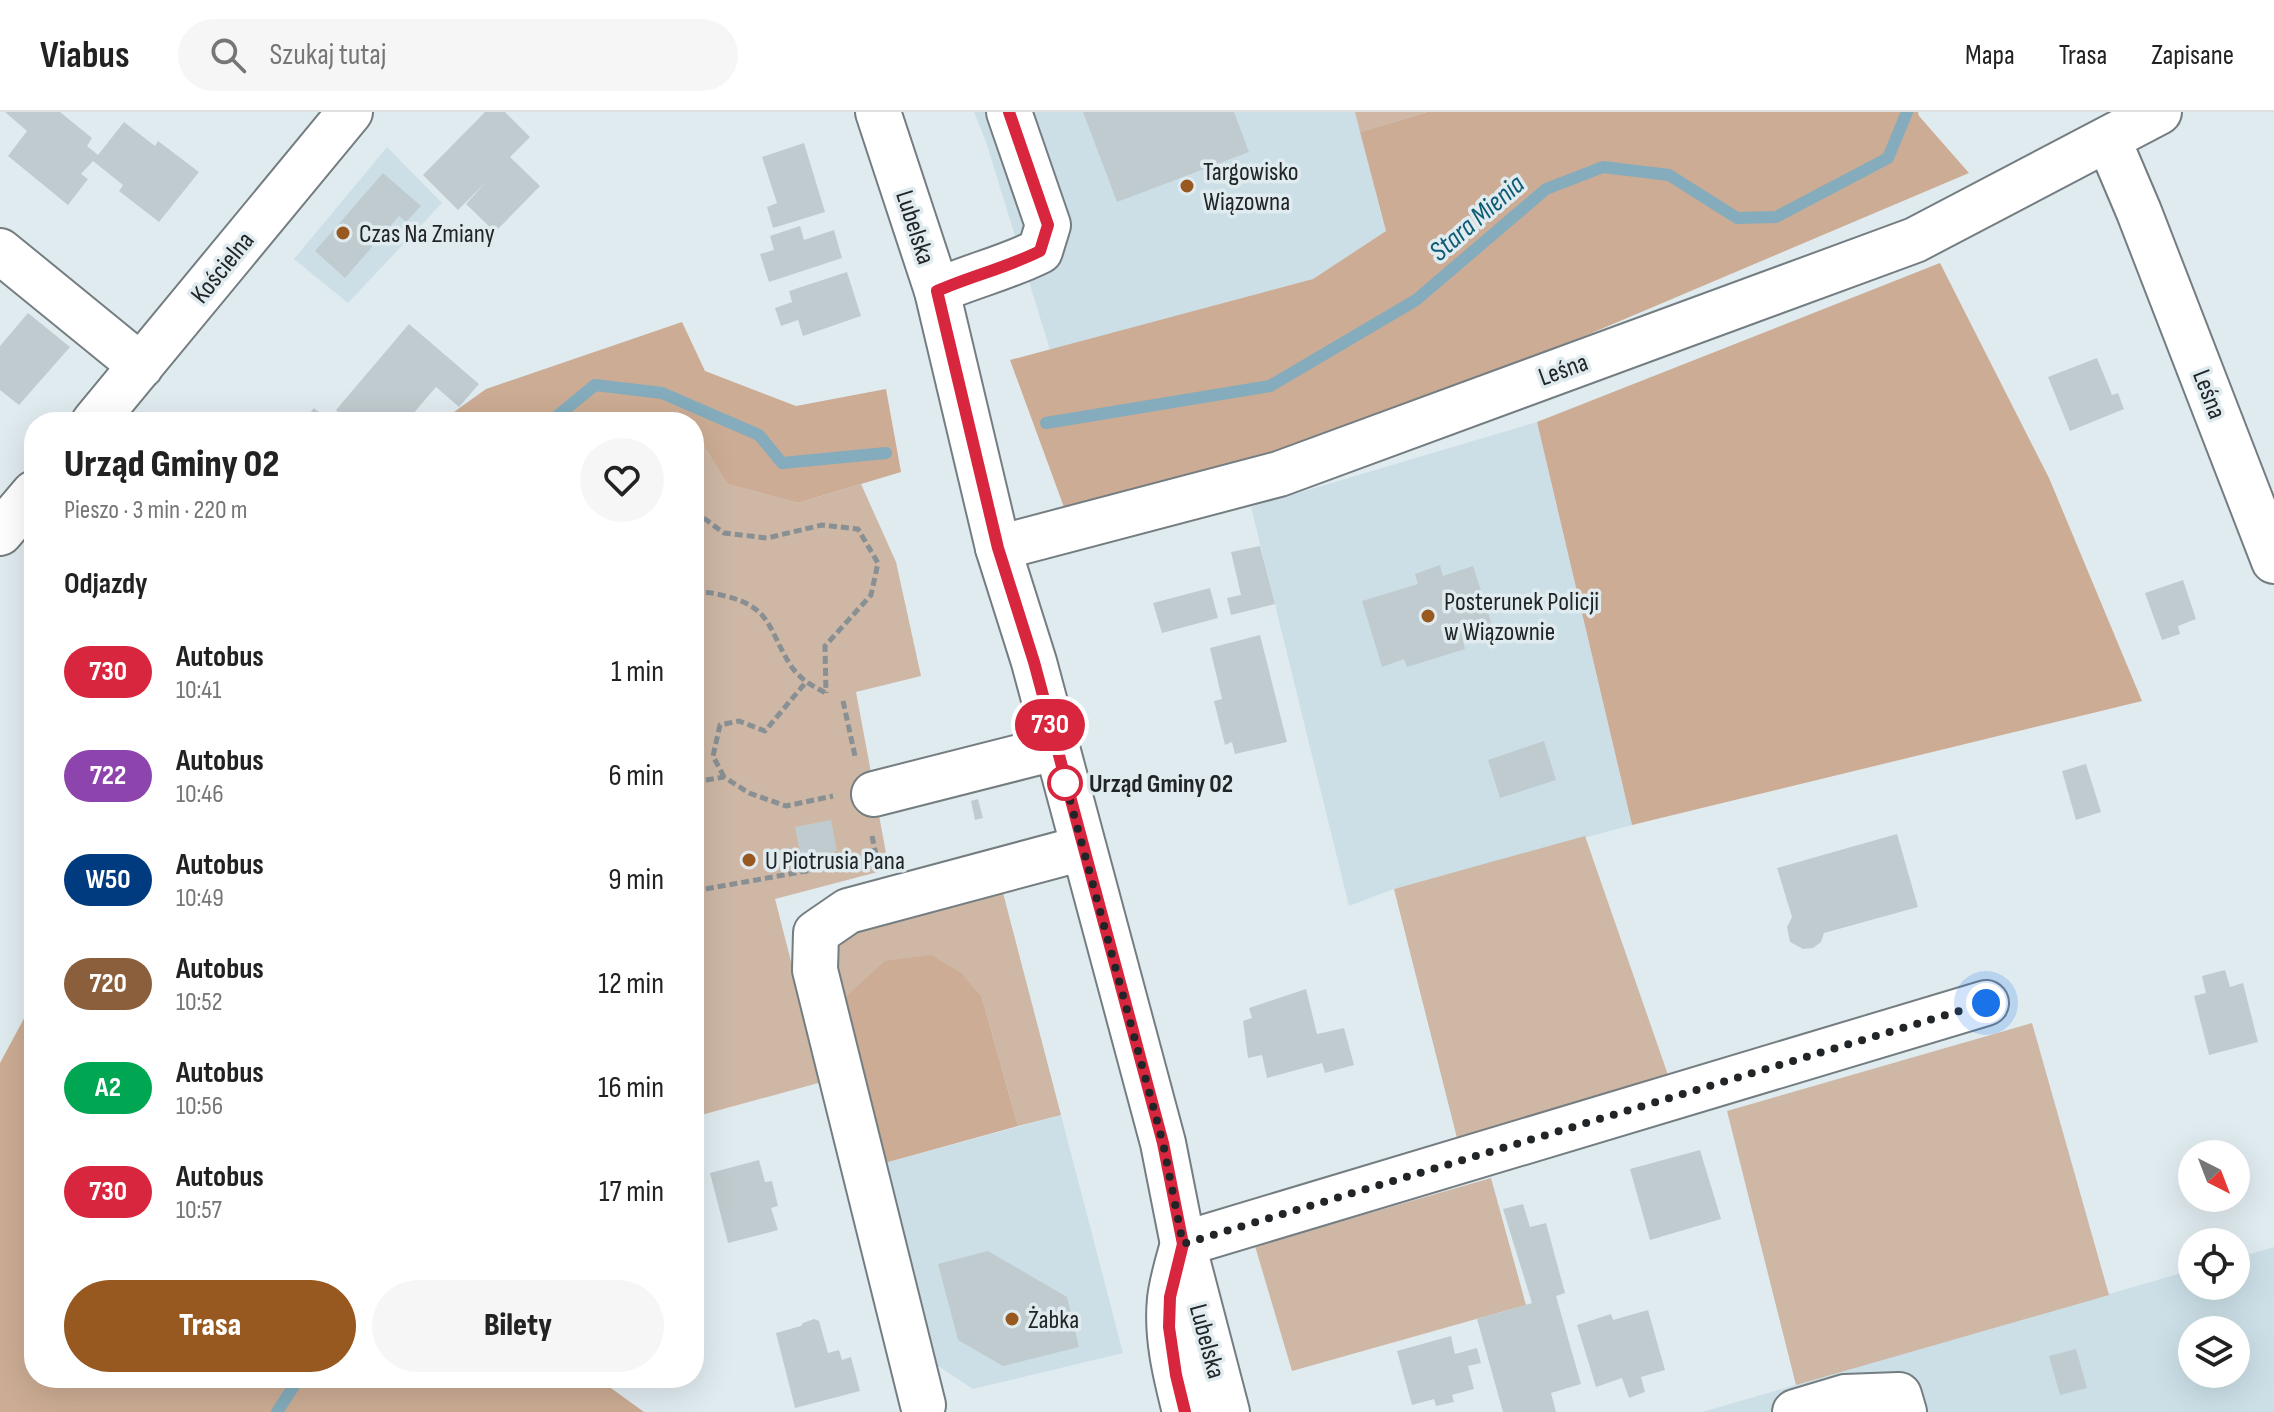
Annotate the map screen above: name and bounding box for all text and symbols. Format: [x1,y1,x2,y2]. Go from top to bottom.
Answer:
search box [178,19,738,91]
text: Viabus [40,33,130,78]
icon: search [206,33,250,77]
text: Szukaj tutaj [270,37,386,73]
text: Mapa [1965,39,2015,72]
text: Trasa [2059,39,2107,72]
text: Zapisane [2151,39,2234,72]
place label: Targowisko Wiązowna [1203,157,1299,218]
water label: Stara Mienia [1423,168,1532,268]
marker: Targowisko Wiązowna [1178,177,1196,195]
street label: Lubelska [888,187,941,268]
place label: Czas Na Zmiany [359,219,495,250]
marker: Czas Na Zmiany [334,224,352,242]
street label: Kościelna [185,226,261,310]
street label: Leśna [1535,347,1592,394]
street label: Leśna [2185,366,2232,424]
button: heart [580,438,664,522]
text: Urząd Gminy 02 [64,442,279,487]
text: Pieszo · 3 min · 220 m [64,495,247,526]
text: Odjazdy [64,566,148,602]
place label: Posterunek Policji w Wiązownie [1444,587,1599,648]
marker: Posterunek Policji w Wiązownie [1419,607,1437,625]
text: Autobus [176,639,264,675]
text: 1 min [611,654,664,690]
text: 730 [89,655,127,688]
text: 10:41 [176,675,221,706]
line badge: 730 [1004,699,1096,751]
text: 730 [1031,708,1069,741]
text: Autobus [176,743,264,779]
text: 6 min [608,758,664,794]
text: 722 [90,759,126,792]
marker: Urząd Gminy 02 [1048,766,1082,800]
place label: Urząd Gminy 02 [1089,769,1233,800]
text: 10:46 [176,779,224,810]
place label: U Piotrusia Pana [765,846,905,877]
text: Autobus [176,847,264,883]
marker: U Piotrusia Pana [740,851,758,869]
text: 9 min [608,862,664,898]
text: W50 [85,863,131,896]
text: 10:49 [176,883,224,914]
text: Autobus [176,951,264,987]
text: 12 min [598,966,664,1002]
text: 720 [89,967,127,1000]
your location [1966,983,2006,1023]
text: 10:52 [176,987,222,1018]
text: Autobus [176,1055,264,1091]
text: 16 min [598,1070,664,1106]
text: A2 [95,1071,121,1104]
text: 10:56 [176,1091,223,1122]
north arrow [2178,1140,2250,1212]
map controls [2178,1140,2250,1388]
text: Autobus [176,1159,264,1195]
text: 17 min [599,1174,664,1210]
text: 730 [89,1175,127,1208]
text: 10:57 [176,1195,222,1226]
button: locate [2178,1228,2250,1300]
button: Trasa [64,1280,356,1372]
button: Bilety [372,1280,664,1372]
street label: Lubelska [1182,1301,1231,1382]
place label: Żabka [1028,1305,1079,1336]
marker: Żabka [1003,1310,1021,1328]
button: layers [2178,1316,2250,1388]

